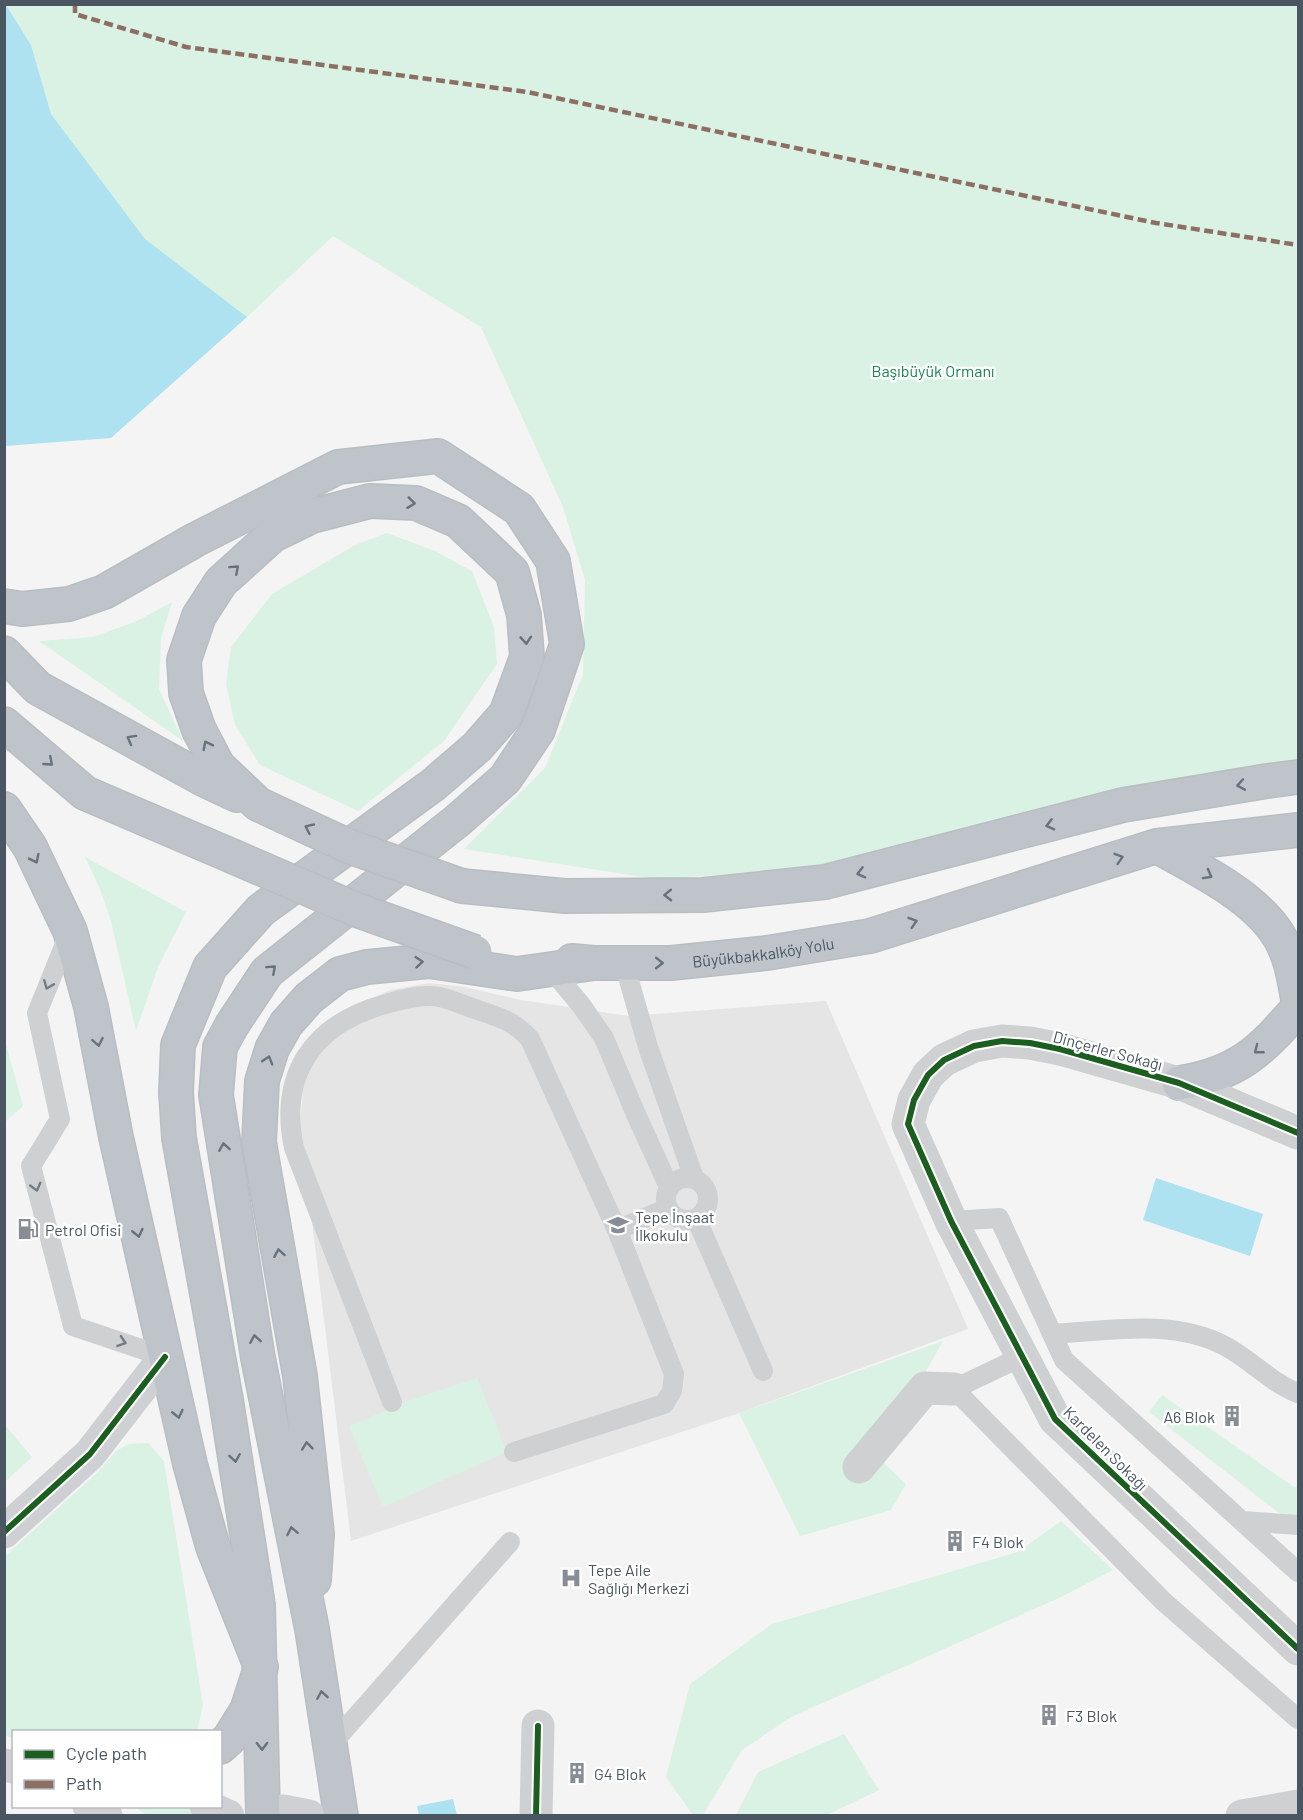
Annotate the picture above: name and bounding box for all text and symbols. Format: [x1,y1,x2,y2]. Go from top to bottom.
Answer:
park label: Başıbüyük Ormanı [871,361,995,380]
one-way arrow [406,497,415,509]
one-way arrow [229,565,239,576]
one-way arrow [519,636,532,645]
one-way arrow [127,735,137,746]
one-way arrow [202,740,214,751]
one-way arrow [42,755,53,766]
one-way arrow [1236,779,1245,791]
one-way arrow [1045,818,1056,830]
one-way arrow [305,824,316,836]
one-way arrow [28,852,39,863]
one-way arrow [1113,853,1124,865]
one-way arrow [856,866,866,879]
one-way arrow [1202,868,1212,879]
one-way arrow [663,889,672,902]
one-way arrow [907,917,918,930]
street label: Büyükbakkalköy Yolu [691,933,835,970]
one-way arrow [415,956,424,969]
one-way arrow [654,957,663,969]
one-way arrow [266,965,276,976]
one-way arrow [43,979,55,990]
street label: Dinçerler Sokağı [1051,1026,1165,1074]
one-way arrow [91,1037,104,1047]
one-way arrow [1254,1042,1265,1053]
one-way arrow [261,1056,274,1066]
one-way arrow [219,1142,231,1152]
one-way arrow [29,1181,41,1192]
place label: Tepe İnşaat İlkokulu [635,1207,715,1244]
school or university icon: Tepe İnşaat İlkokulu [606,1213,630,1237]
fuel station icon: Petrol Ofisi [16,1217,40,1241]
place label: Petrol Ofisi [45,1220,121,1239]
one-way arrow [131,1228,144,1238]
one-way arrow [274,1248,286,1257]
one-way arrow [116,1335,127,1348]
one-way arrow [249,1335,261,1344]
street label: Kardelen Sokağı [1060,1402,1152,1494]
building icon: A6 Blok [1220,1404,1244,1428]
place label: A6 Blok [1163,1407,1215,1426]
one-way arrow [170,1409,183,1419]
one-way arrow [301,1441,314,1450]
one-way arrow [229,1453,241,1462]
one-way arrow [286,1526,299,1536]
building icon: F4 Blok [943,1529,967,1553]
place label: F4 Blok [972,1532,1024,1551]
place label: Tepe Aile Sağlığı Merkezi [588,1560,690,1597]
hospital icon: Tepe Aile Sağlığı Merkezi [559,1566,583,1590]
one-way arrow [317,1691,329,1700]
building icon: F3 Blok [1037,1703,1061,1727]
place label: F3 Blok [1066,1706,1117,1725]
legend [12,1730,222,1808]
text: Cycle path [66,1742,147,1764]
one-way arrow [256,1742,268,1751]
building icon: G4 Blok [565,1761,589,1785]
place label: G4 Blok [594,1764,646,1783]
text: Path [66,1772,102,1794]

